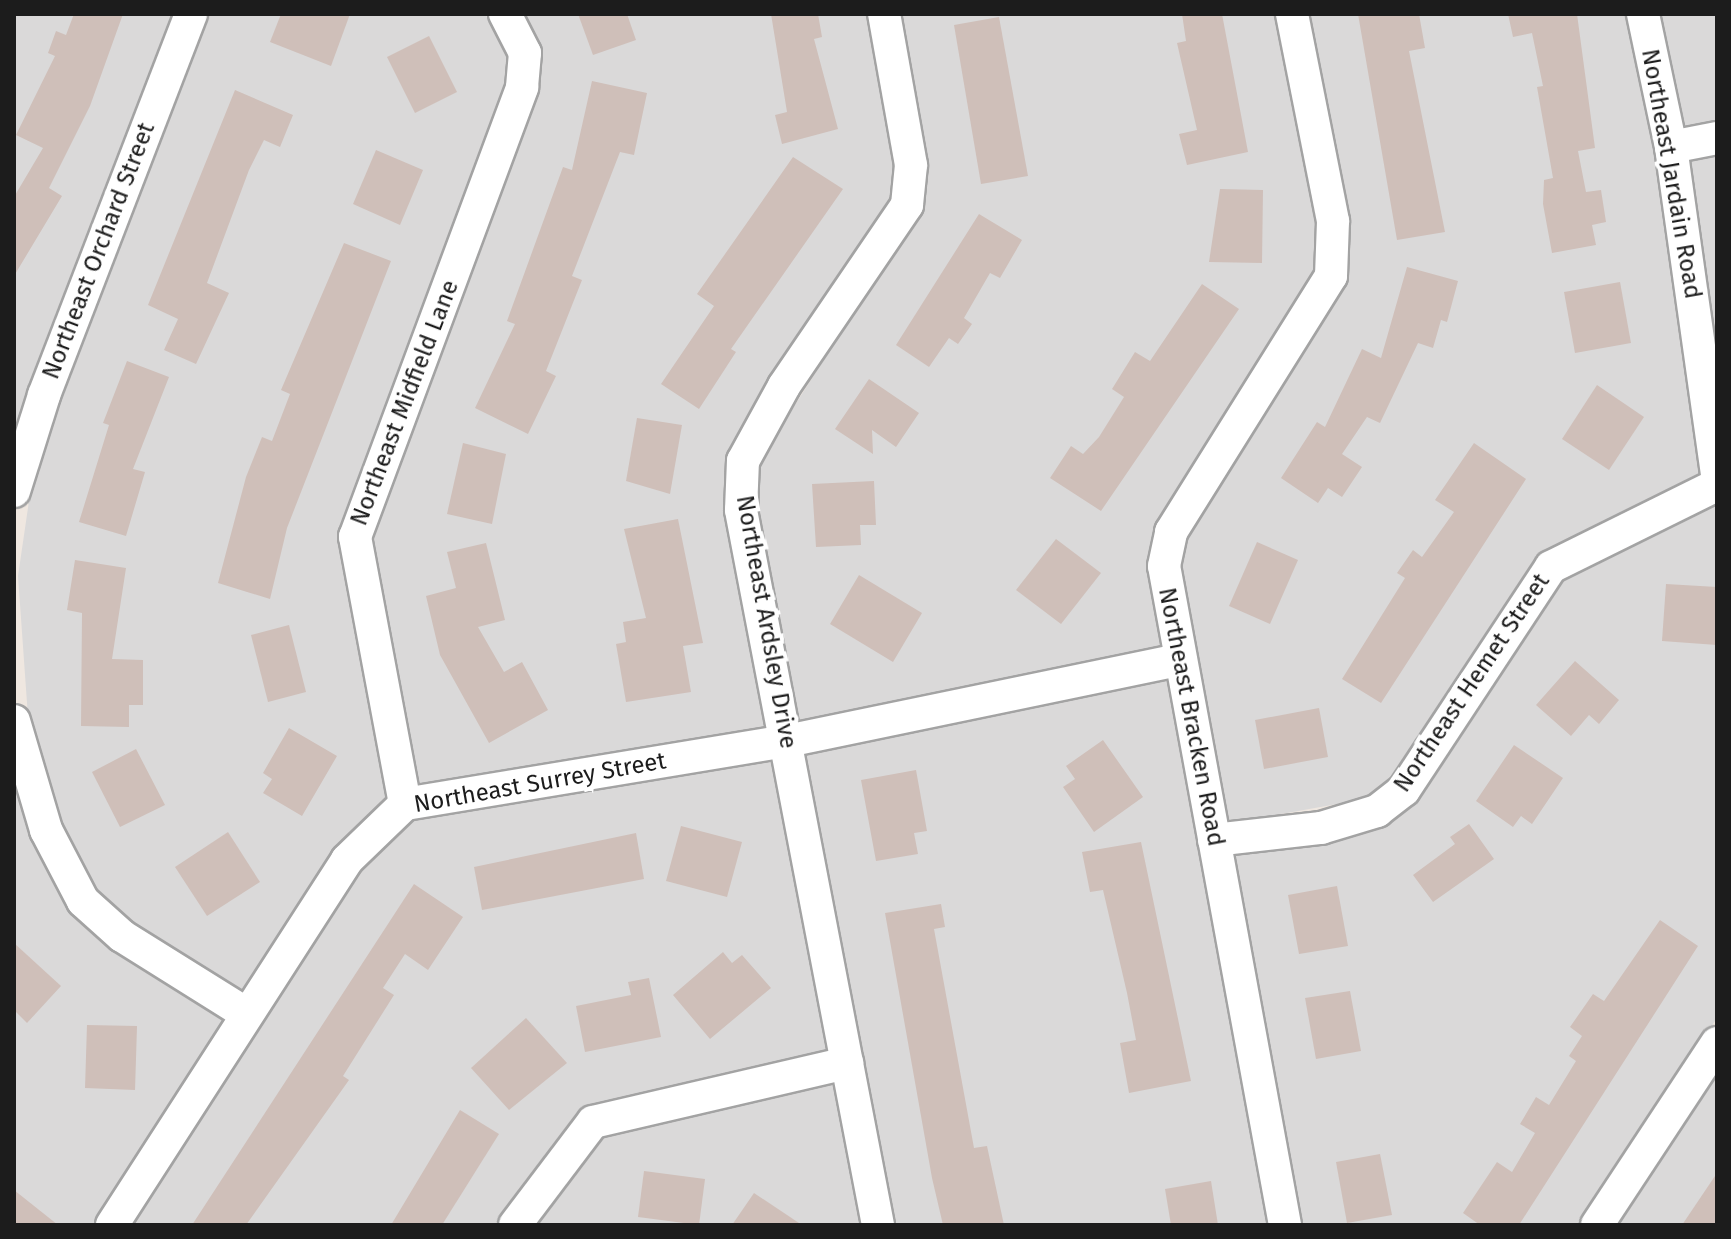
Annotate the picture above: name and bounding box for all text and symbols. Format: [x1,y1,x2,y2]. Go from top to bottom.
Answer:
street label: Northeast Jardain Road [1635,47,1707,301]
street label: Northeast Orchard Street [37,119,161,383]
street label: Northeast Midfield Lane [345,276,465,530]
street label: Northeast Ardsley Drive [730,493,802,751]
street label: Northeast Hemet Street [1388,568,1556,798]
street label: Northeast Bracken Road [1152,585,1230,849]
street label: Northeast Surrey Street [412,747,668,819]

